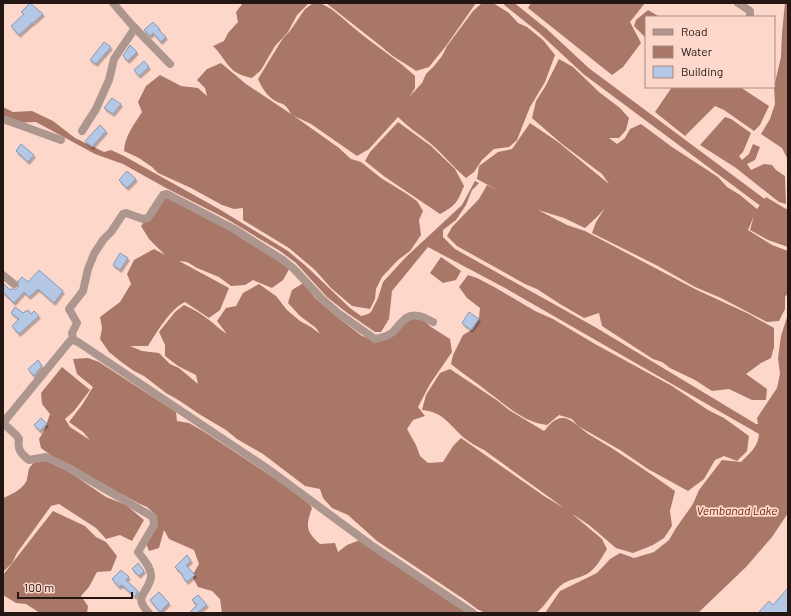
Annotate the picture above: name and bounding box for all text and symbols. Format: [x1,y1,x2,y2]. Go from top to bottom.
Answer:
legend [645,16,775,88]
text: Road [681,24,708,38]
text: Water [681,44,713,58]
text: Building [681,64,723,78]
water label: Vembanad Lake [697,503,777,517]
scale bar [18,574,132,600]
text: 100 m [24,580,54,594]

